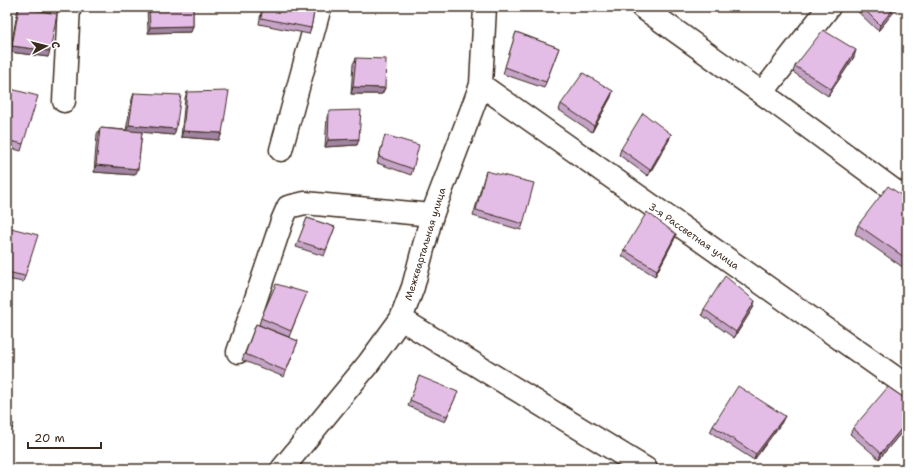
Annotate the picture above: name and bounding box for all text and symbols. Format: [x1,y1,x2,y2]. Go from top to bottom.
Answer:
north arrow [26,26,66,66]
text: С [48,41,63,49]
street label: Межквартальная улица [402,185,449,302]
street label: 3-я Рассветная улица [646,200,743,273]
scale bar [28,424,101,450]
text: 20 m [34,430,65,446]

